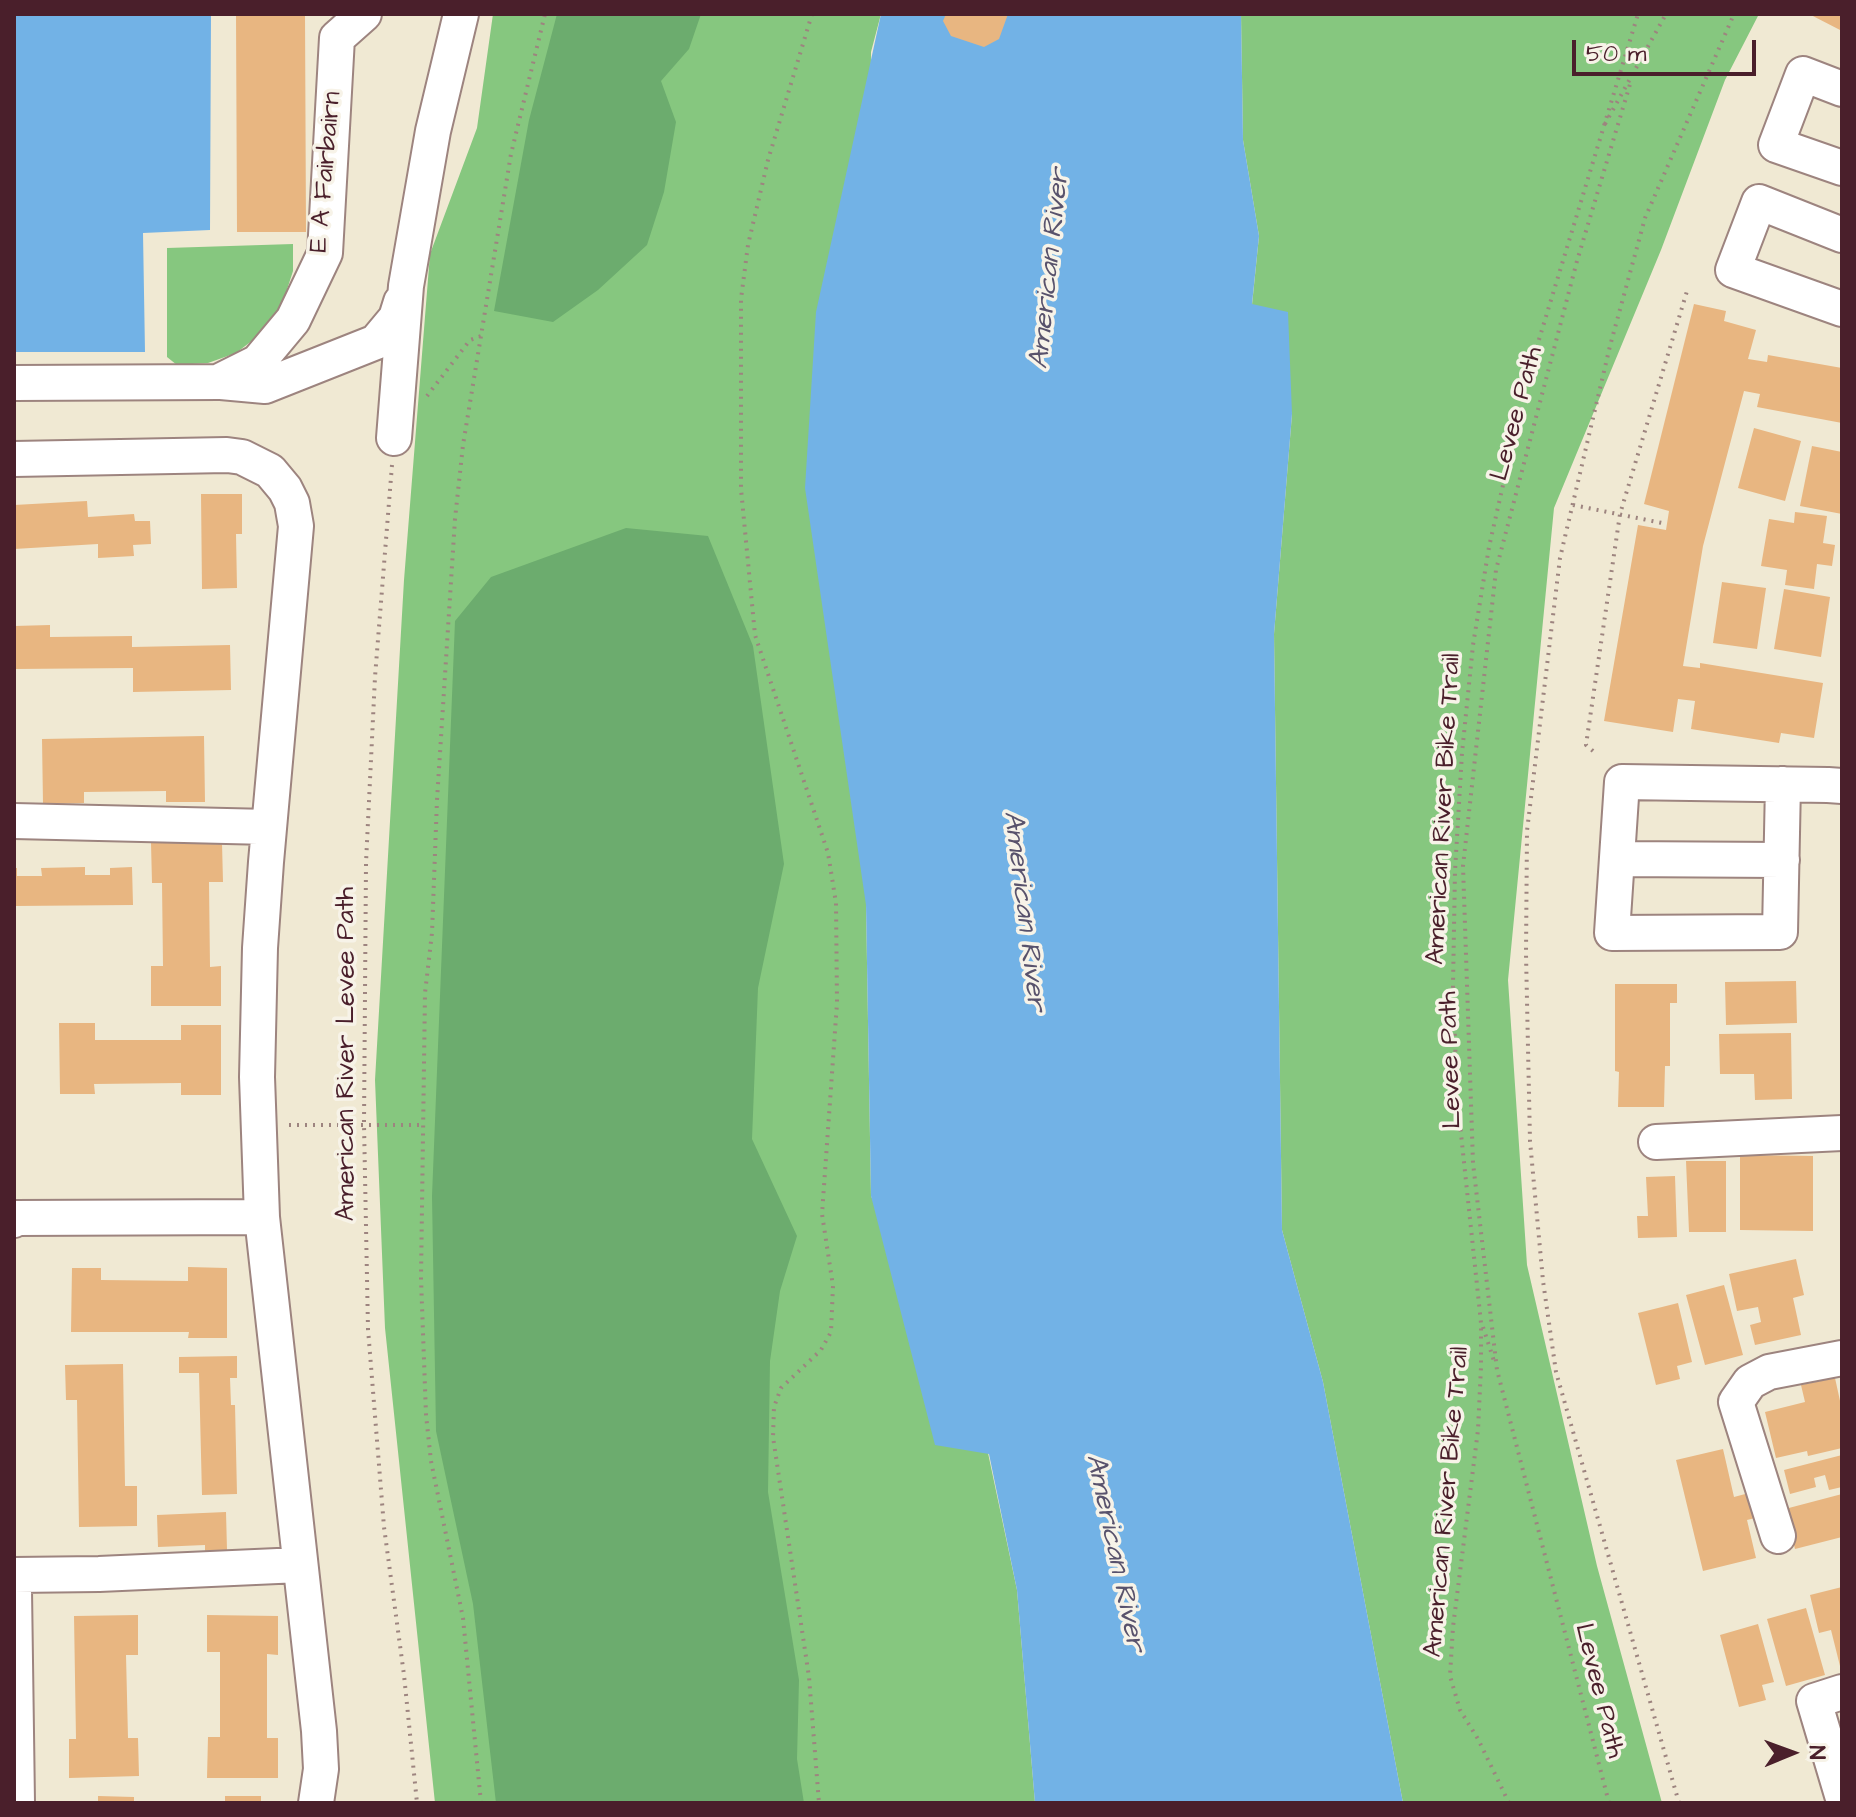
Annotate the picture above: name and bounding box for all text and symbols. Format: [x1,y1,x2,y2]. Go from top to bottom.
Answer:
scale bar [1576,24,1760,74]
text: 50 m [1586,37,1646,71]
street label: E A Fairbairn [304,90,350,254]
water label: American River [1024,167,1078,371]
street label: Levee Path [1485,344,1551,484]
street label: American River Bike Trail [1421,653,1469,965]
water label: American River [994,809,1052,1013]
street label: American River Levee Path [332,887,364,1221]
street label: Levee Path [1434,991,1470,1129]
street label: American River Bike Trail [1419,1345,1477,1659]
water label: American River [1077,1451,1151,1655]
street label: Levee Path [1566,1621,1630,1761]
north arrow [1752,1713,1832,1793]
text: N [1801,1745,1832,1760]

